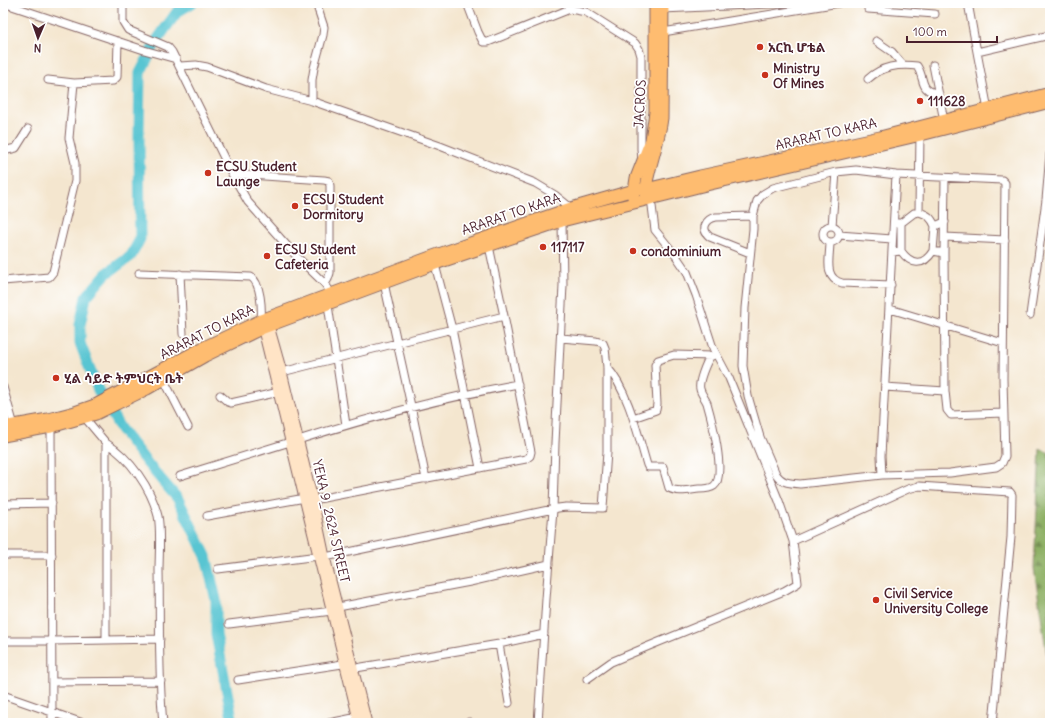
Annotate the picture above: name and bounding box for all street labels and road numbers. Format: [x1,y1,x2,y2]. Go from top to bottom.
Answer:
street label: JACROS [630,79,650,129]
street label: ARARAT TO KARA [774,114,878,154]
street label: ARARAT TO KARA [459,189,563,239]
street label: ARARAT TO KARA [157,301,257,363]
street label: YEKA 9_2624 STREET [309,458,353,584]

